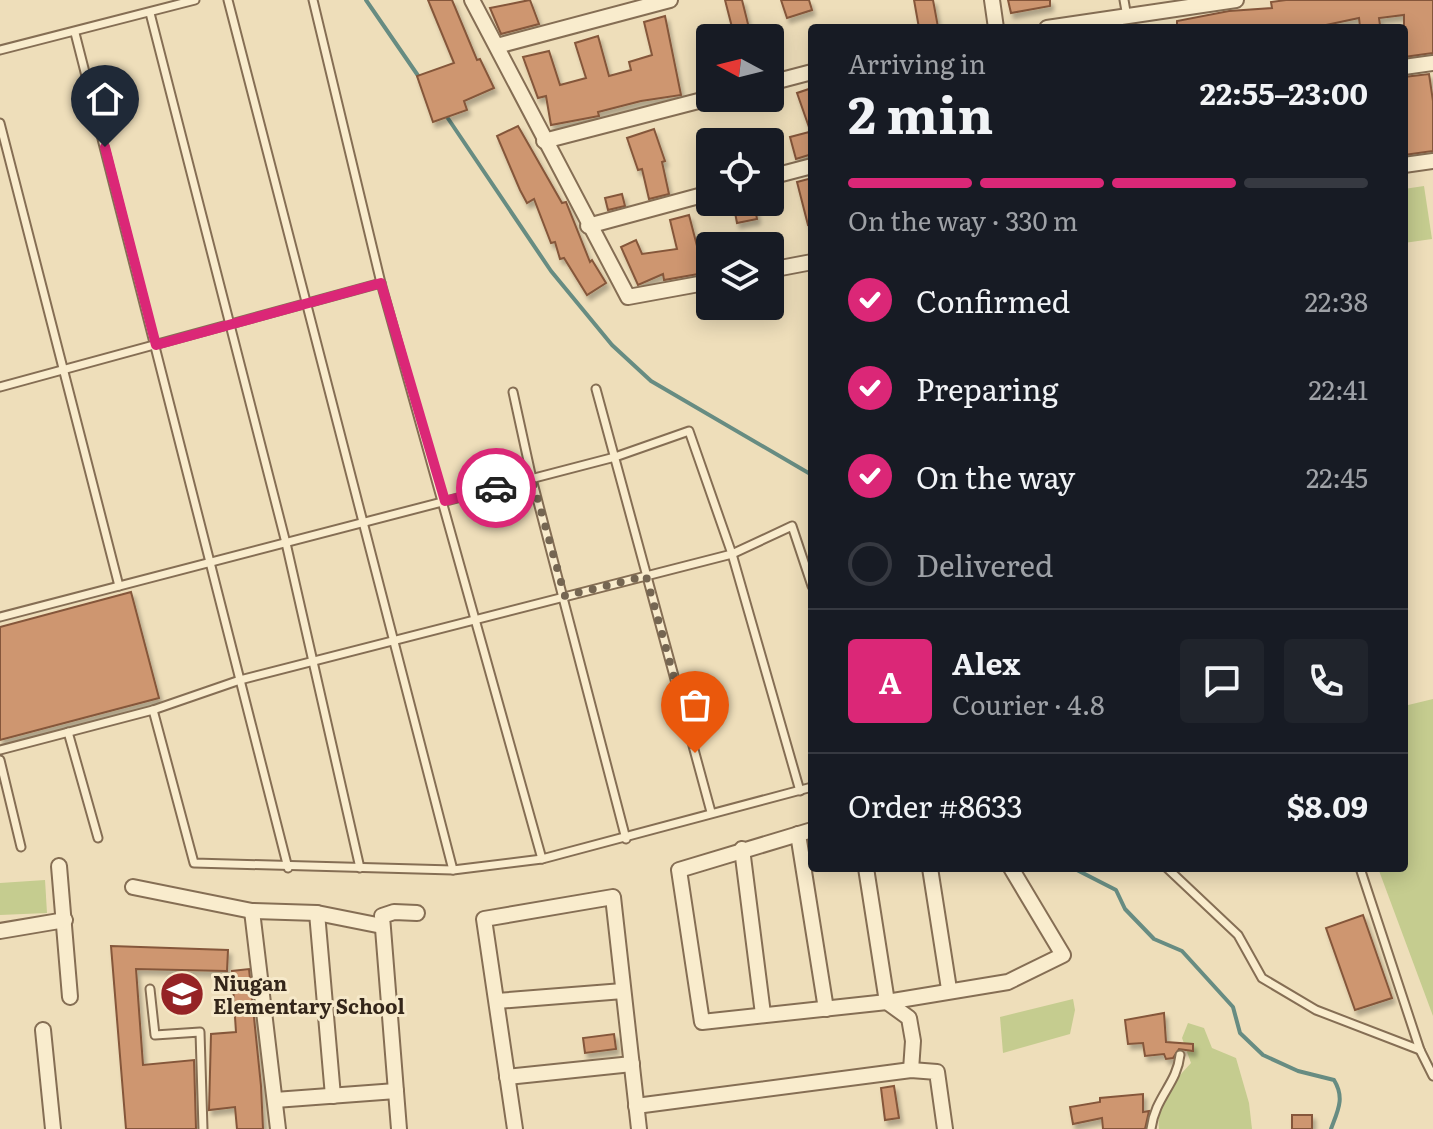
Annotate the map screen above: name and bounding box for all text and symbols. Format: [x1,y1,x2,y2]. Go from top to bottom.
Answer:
north arrow [696,24,784,112]
map controls [696,24,784,320]
text: Arriving in [848,43,986,82]
pin [71,65,139,147]
text: 22:55–23:00 [1200,70,1368,114]
text: 2 min [848,73,993,150]
icon: home [83,77,127,121]
button: locate [696,128,784,216]
text: On the way · 330 m [848,200,1078,239]
button: layers [696,232,784,320]
icon: check [848,278,892,322]
text: Confirmed [916,278,1070,322]
text: 22:38 [1305,281,1368,320]
icon: check [848,366,892,410]
text: Preparing [916,366,1058,410]
text: 22:41 [1309,369,1368,408]
courier [456,448,536,528]
icon: check [848,454,892,498]
text: On the way [916,454,1075,498]
text: 22:45 [1306,457,1368,496]
icon: car [474,466,518,510]
text: Delivered [916,542,1053,586]
button: chat [1180,639,1264,723]
button: phone [1284,639,1368,723]
text: Alex [952,640,1020,684]
text: A [879,659,901,703]
pin [661,671,729,753]
icon: bag [673,683,717,727]
text: Courier · 4.8 [952,684,1105,723]
text: Order #8633 [848,783,1023,827]
text: $8.09 [1287,783,1368,827]
place label: Niugan Elementary School [213,967,405,1020]
school or university icon: Niugan Elementary School [158,970,206,1018]

